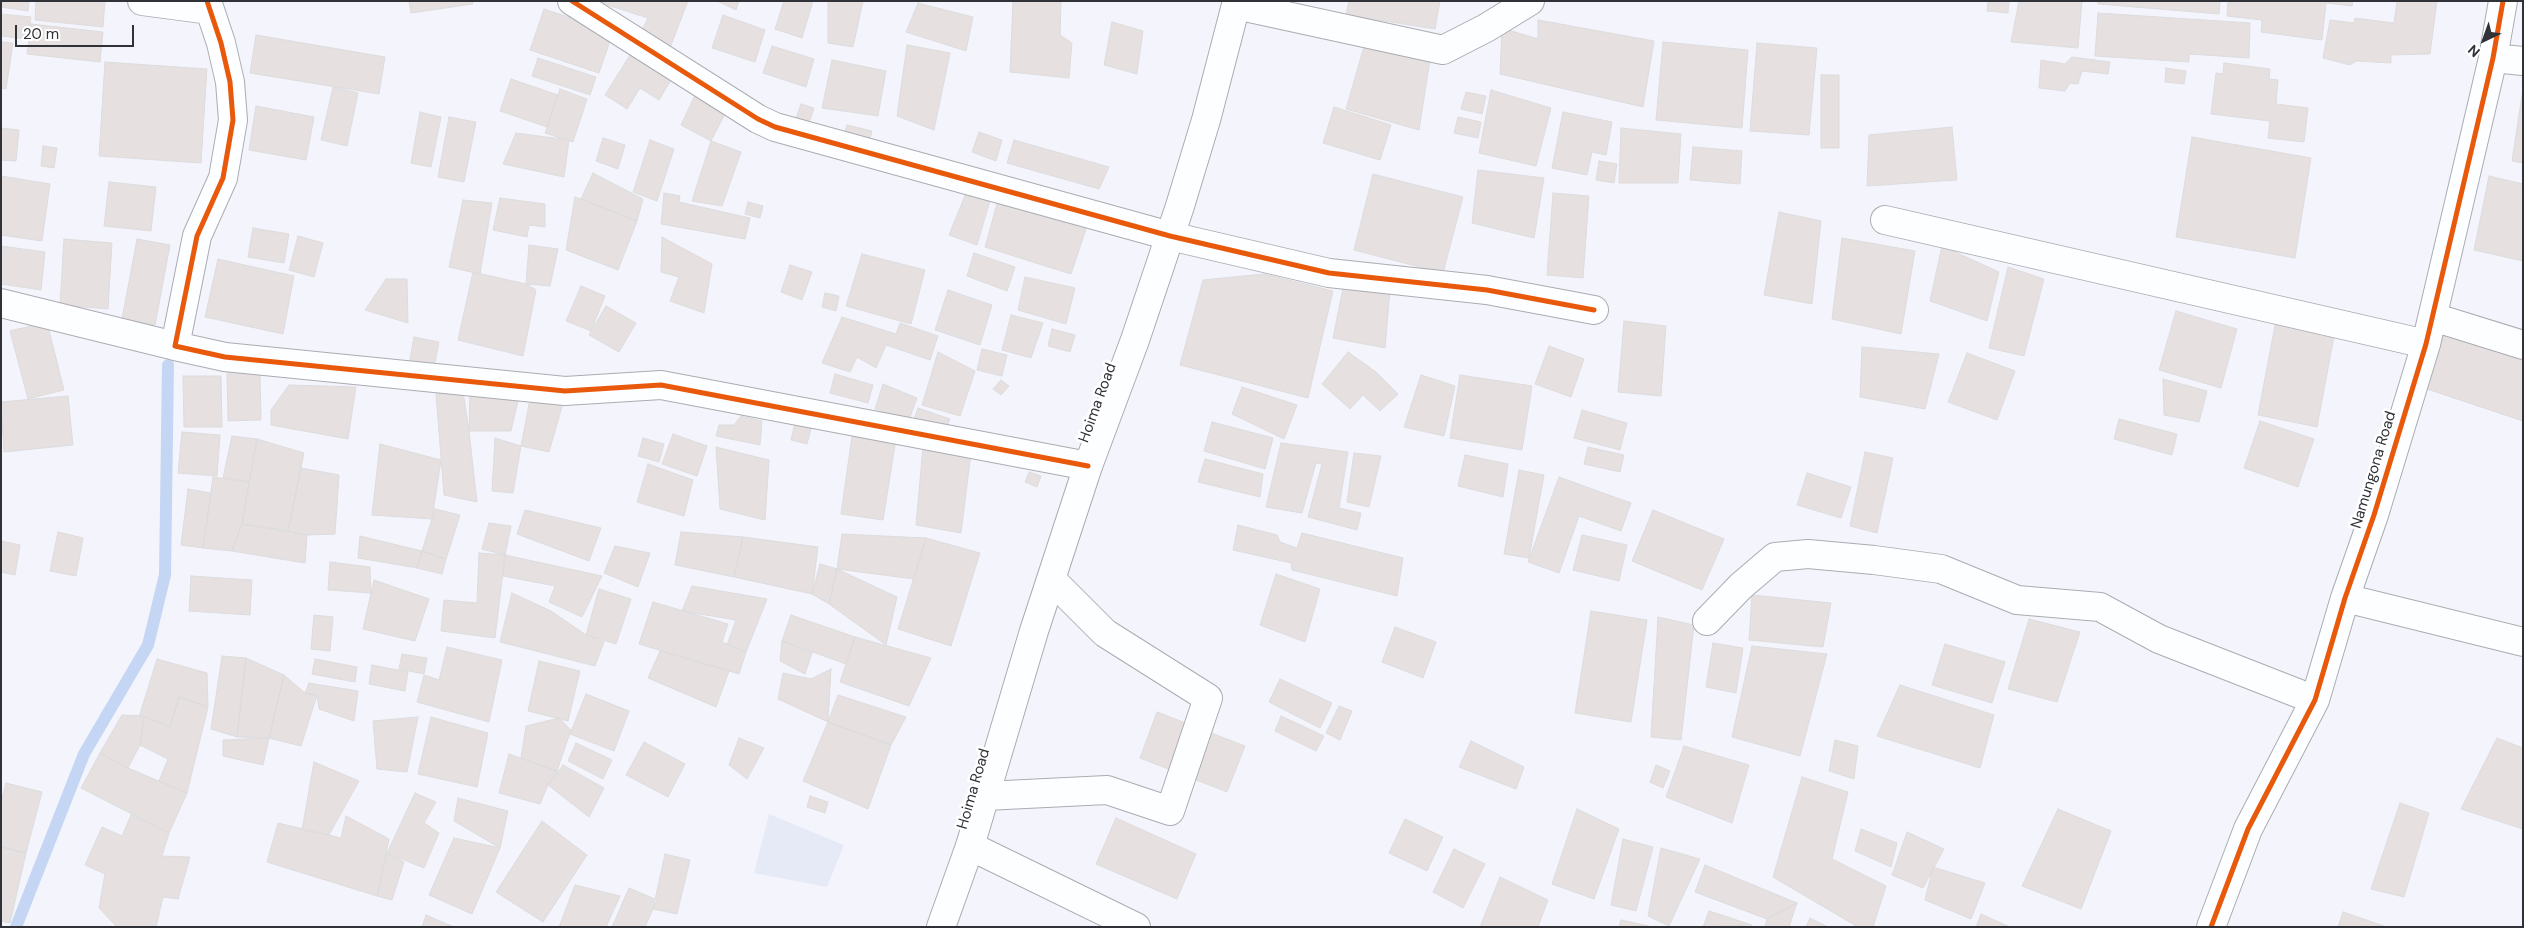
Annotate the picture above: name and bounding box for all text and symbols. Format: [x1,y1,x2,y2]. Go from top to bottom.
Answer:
scale bar [18,15,136,47]
north arrow [2459,15,2509,65]
text: 20 m [23,24,59,44]
text: N [2464,41,2484,61]
street label: Hoima Road [1075,361,1121,445]
street label: Namungona Road [2348,409,2400,531]
street label: Hoima Road [954,747,994,831]

